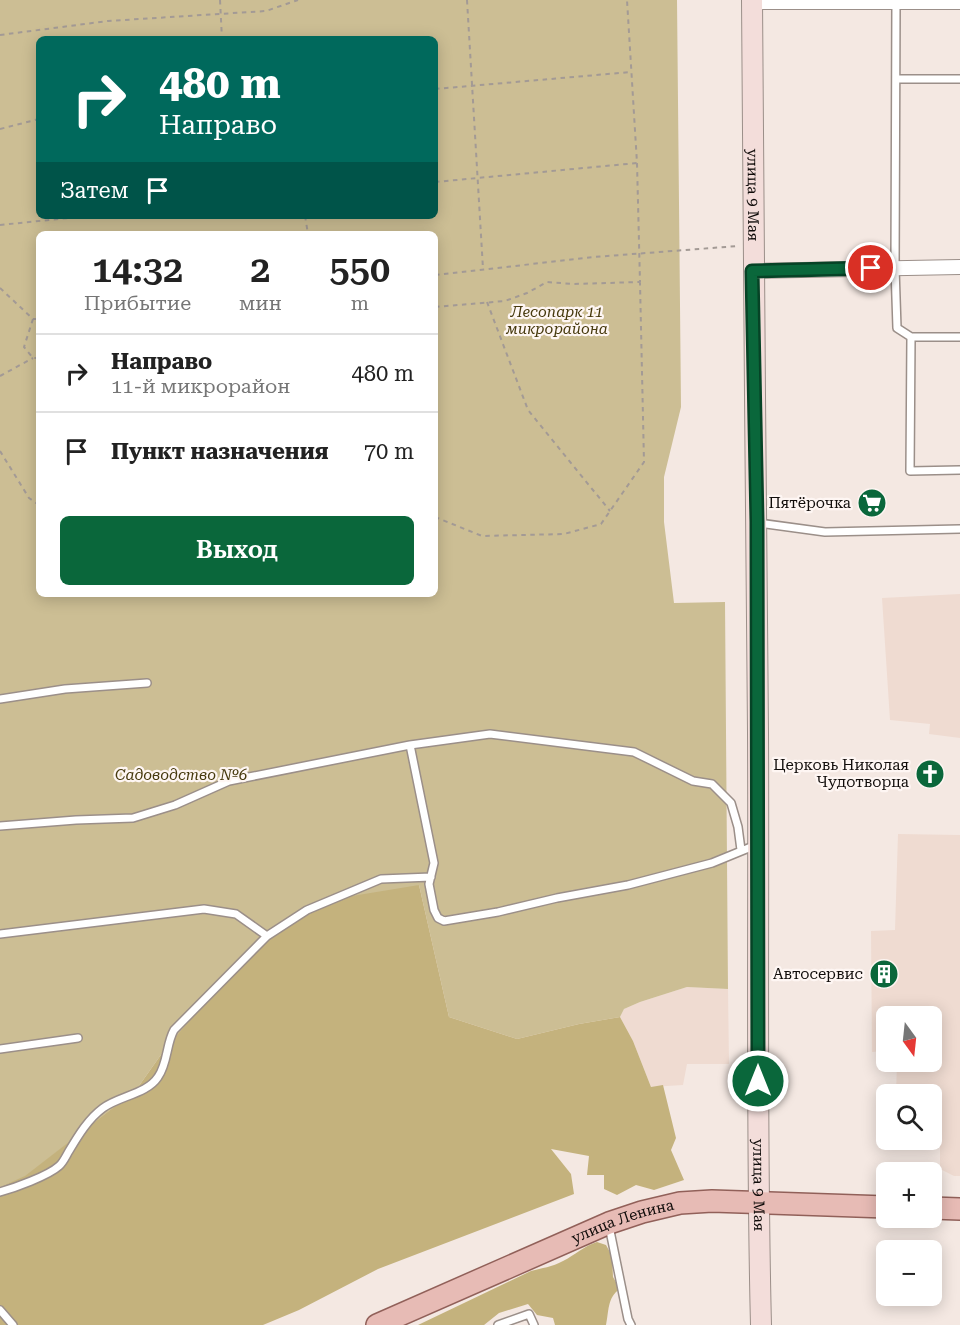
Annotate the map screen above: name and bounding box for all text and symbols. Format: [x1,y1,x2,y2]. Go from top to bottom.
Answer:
text: 480 m [159,59,281,108]
icon: right [60,60,138,138]
text: Направо [159,109,277,141]
street label: улица 9 Мая [744,149,762,241]
icon: arrive [141,174,174,207]
text: Затем [60,178,129,203]
pin [845,242,896,293]
text: 14:32 [92,249,183,291]
text: 2 [250,249,270,291]
text: 550 [330,249,390,291]
icon: arrive [854,251,887,284]
text: Прибытие [84,291,191,315]
text: мин [239,291,282,315]
text: m [351,291,369,315]
park label: Лесопарк 11 микрорайона [505,303,608,338]
text: Направо [111,349,212,374]
icon: right [60,357,93,390]
text: 480 m [351,361,414,386]
text: 11-й микрорайон [111,374,290,398]
icon: arrive [60,435,93,468]
text: Пункт назначения [111,439,329,464]
text: 70 m [364,439,414,464]
supermarket icon: Пятёрочка [856,487,888,519]
place label: Пятёрочка [768,494,851,512]
button: Выход [60,516,414,585]
place label: Церковь Николая Чудотворца [773,756,909,791]
church icon: Церковь Николая Чудотворца [914,758,946,790]
park label: Садоводство №6 [115,766,247,784]
building icon: Автосервис [868,958,900,990]
place label: Автосервис [773,965,863,983]
north arrow [876,1006,942,1072]
map controls [876,1006,942,1306]
position arrow [726,1049,790,1113]
button: search [876,1084,942,1150]
street label: улица 9 Мая [749,1139,768,1231]
button: + [876,1162,942,1228]
street label: улица Ленина [569,1196,676,1247]
button: − [876,1240,942,1306]

